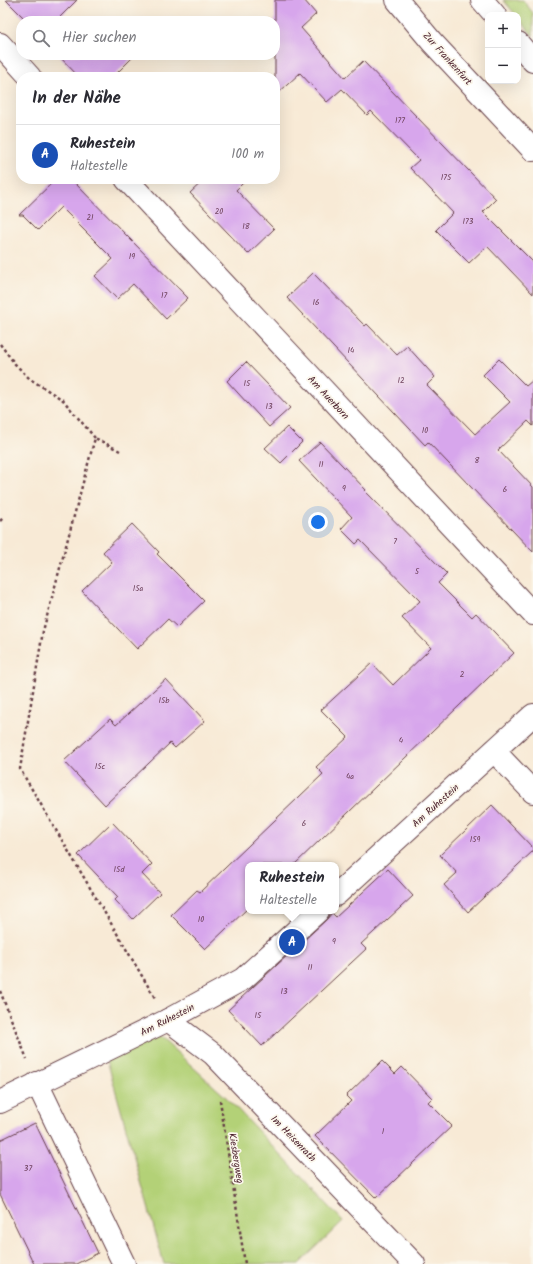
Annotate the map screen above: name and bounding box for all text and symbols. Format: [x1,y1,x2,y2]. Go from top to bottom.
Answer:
map controls [485,12,521,84]
button: + [485,12,521,48]
search box [16,16,280,60]
text: Hier suchen [62,26,136,50]
icon: search [30,27,52,49]
street label: Zur Frankenfurt [419,28,476,89]
button: − [485,48,521,84]
text: In der Nähe [32,85,121,112]
house number: 177 [395,114,405,127]
text: Ruhestein [70,132,135,156]
text: A [41,144,49,165]
text: 100 m [231,144,264,165]
text: Haltestelle [70,156,128,177]
house number: 175 [441,171,452,184]
house number: 20 [215,205,223,218]
house number: 21 [86,211,94,224]
house number: 173 [463,215,474,228]
house number: 18 [242,220,250,233]
house number: 19 [129,250,135,263]
house number: 17 [161,289,167,302]
house number: 16 [313,296,319,309]
house number: 14 [348,344,355,357]
street label: Am Auerborn [304,372,353,423]
house number: 12 [397,374,405,387]
house number: 15 [244,377,251,390]
house number: 13 [265,400,273,413]
house number: 10 [422,424,428,437]
house number: 8 [475,454,480,467]
house number: 11 [318,458,324,471]
house number: 9 [342,482,346,495]
house number: 6 [503,483,507,496]
your location [308,512,328,532]
house number: 7 [393,535,397,548]
house number: 5 [415,565,420,578]
house number: 15a [133,582,144,595]
house number: 2 [460,668,465,681]
house number: 15b [158,694,170,707]
house number: 4 [399,734,404,747]
house number: 15c [95,760,106,773]
house number: 4a [346,770,354,783]
street label: Am Ruhestein [408,780,463,831]
house number: 6 [302,817,306,830]
house number: 159 [470,833,480,846]
popup [245,862,339,914]
house number: 15d [114,863,125,876]
text: Ruhestein [259,866,325,890]
text: Haltestelle [259,890,317,911]
house number: 10 [198,913,204,926]
pin: A [279,927,305,957]
house number: 9 [332,935,336,948]
house number: 11 [307,961,313,974]
house number: 13 [280,985,288,998]
street label: Am Ruhestein [138,999,197,1040]
house number: 15 [255,1009,262,1022]
street label: Im Heisenrath [267,1112,320,1166]
house number: 1 [382,1125,385,1138]
street label: Kiesbergweg [224,1132,248,1185]
house number: 37 [24,1162,32,1175]

